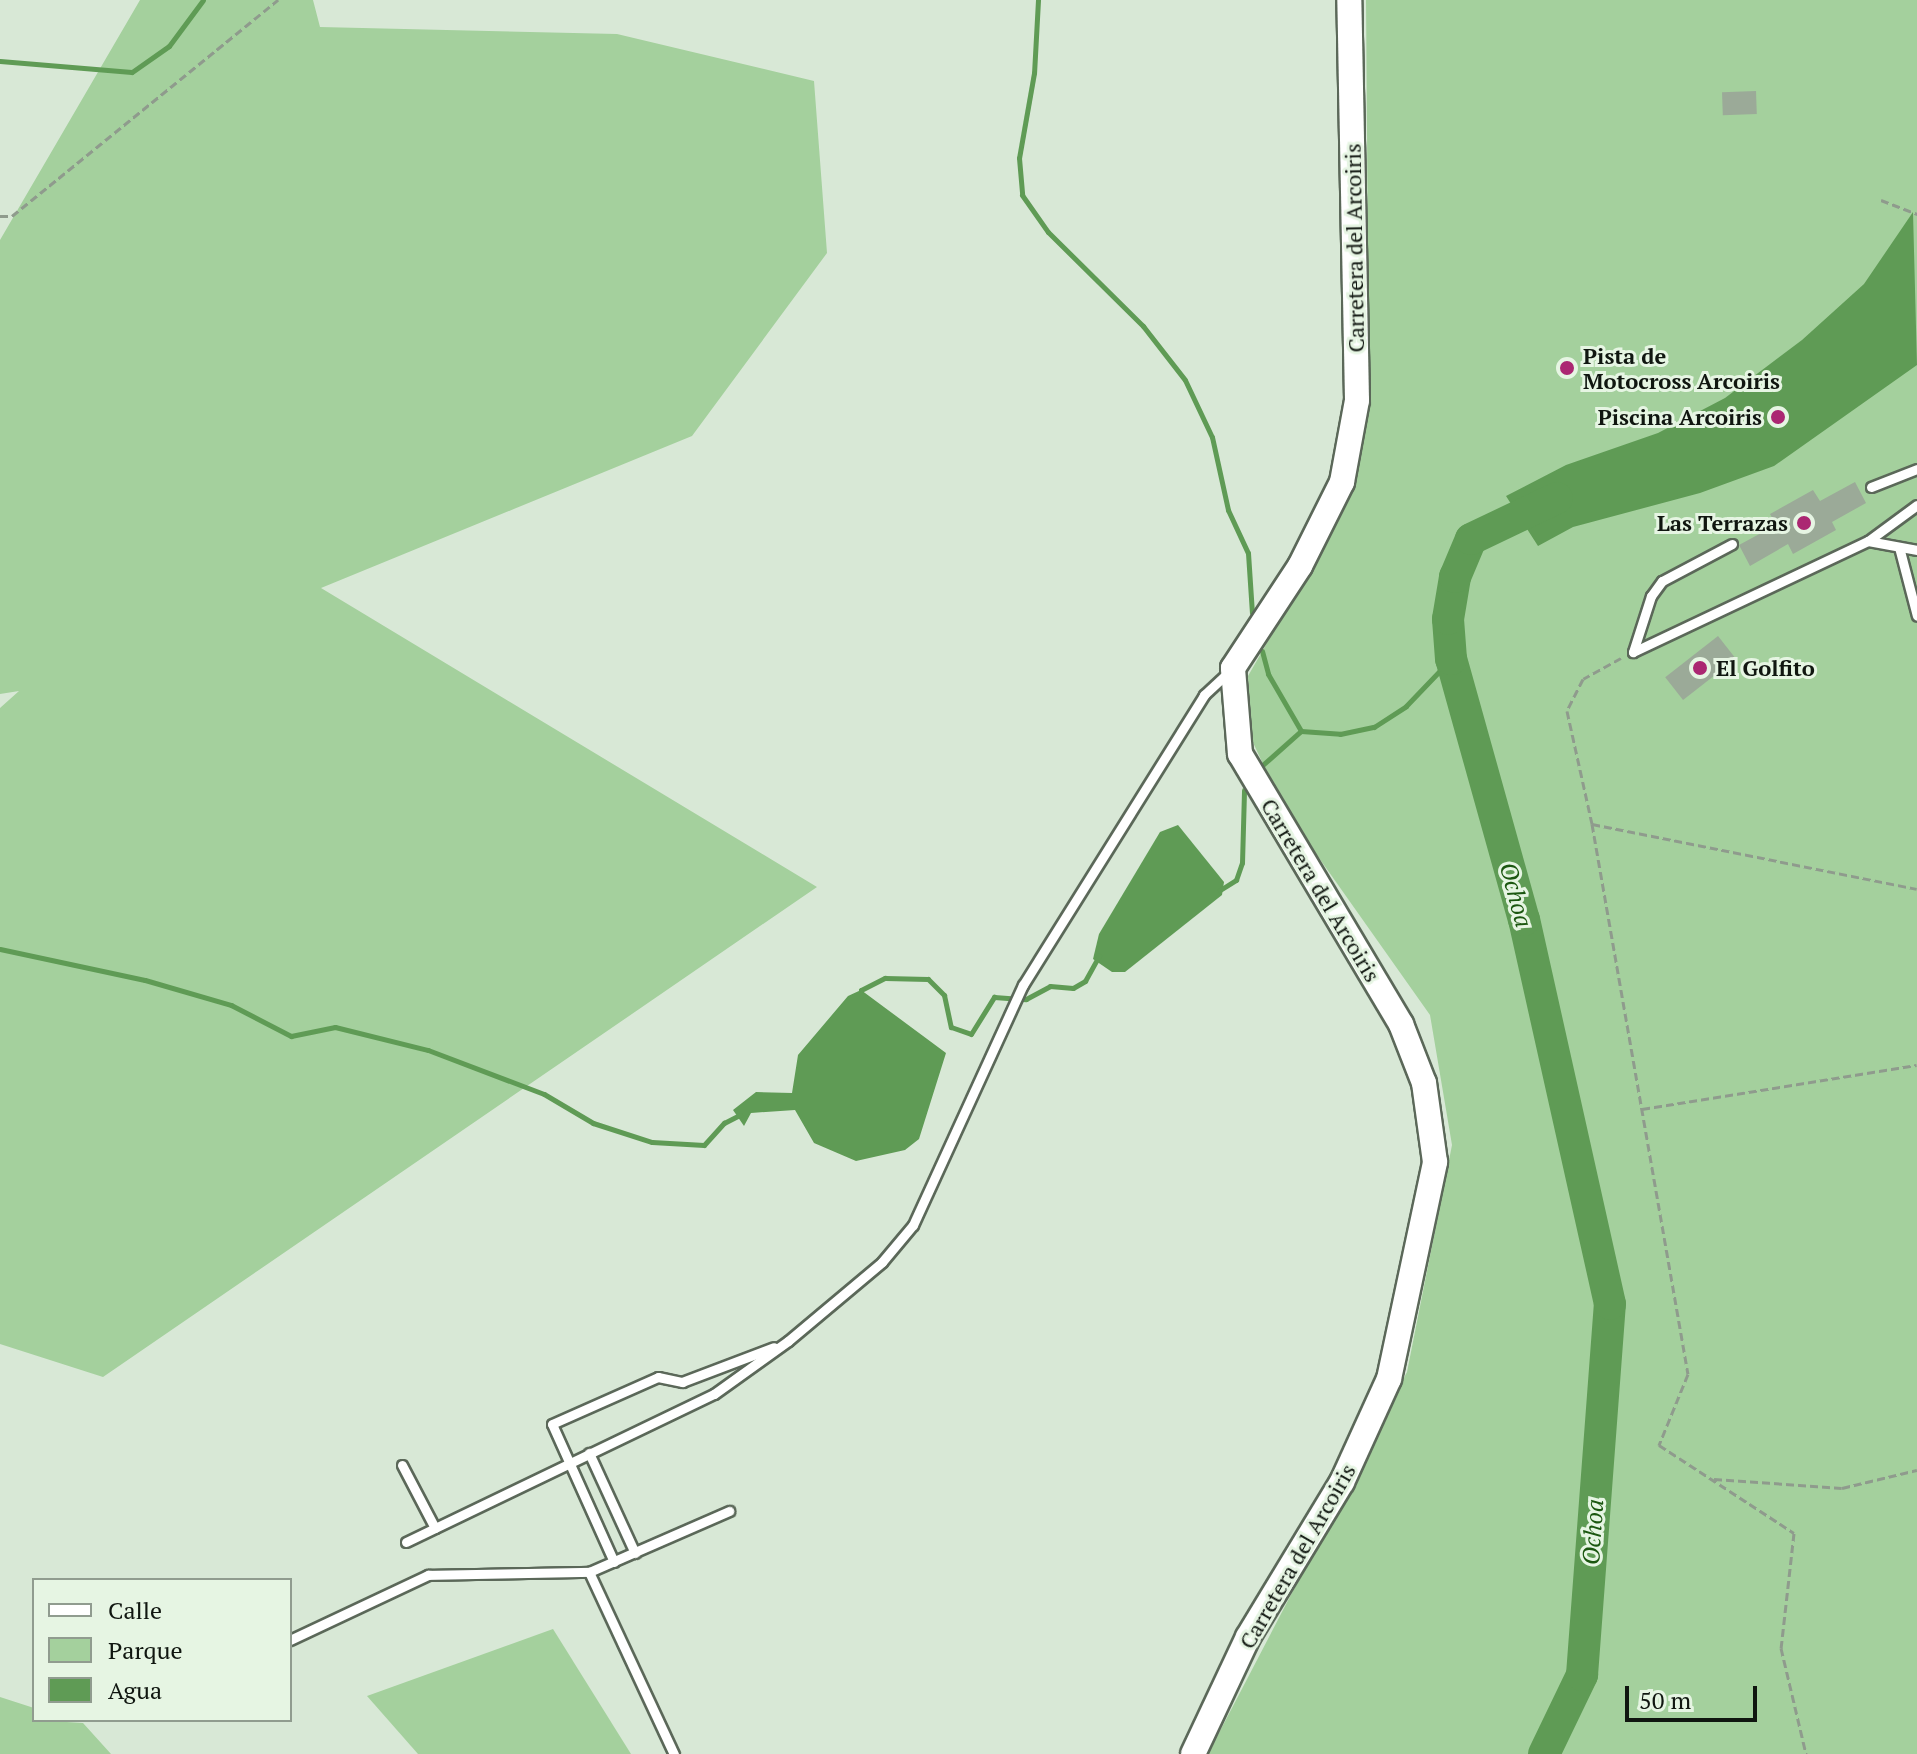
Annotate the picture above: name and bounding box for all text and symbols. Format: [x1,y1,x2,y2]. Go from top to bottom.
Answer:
street label: Carretera del Arcoiris [1339,143,1369,353]
place label: Pista de Motocross Arcoiris [1583,342,1780,394]
marker: Pista de Motocross Arcoiris [1558,359,1576,377]
place label: Piscina Arcoiris [1597,404,1762,430]
marker: Piscina Arcoiris [1769,408,1787,426]
place label: Las Terrazas [1657,510,1788,536]
marker: Las Terrazas [1795,514,1813,532]
place label: El Golfito [1716,655,1815,681]
marker: El Golfito [1691,659,1709,677]
street label: Carretera del Arcoiris [1256,793,1386,987]
water label: Ochoa [1494,859,1538,931]
street label: Carretera del Arcoiris [1233,1459,1361,1653]
water label: Ochoa [1576,1498,1610,1566]
legend [32,1578,292,1722]
text: Calle [108,1594,162,1626]
text: Parque [108,1634,183,1666]
scale bar [1629,1670,1761,1720]
text: Agua [108,1674,162,1706]
text: 50 m [1639,1684,1691,1716]

